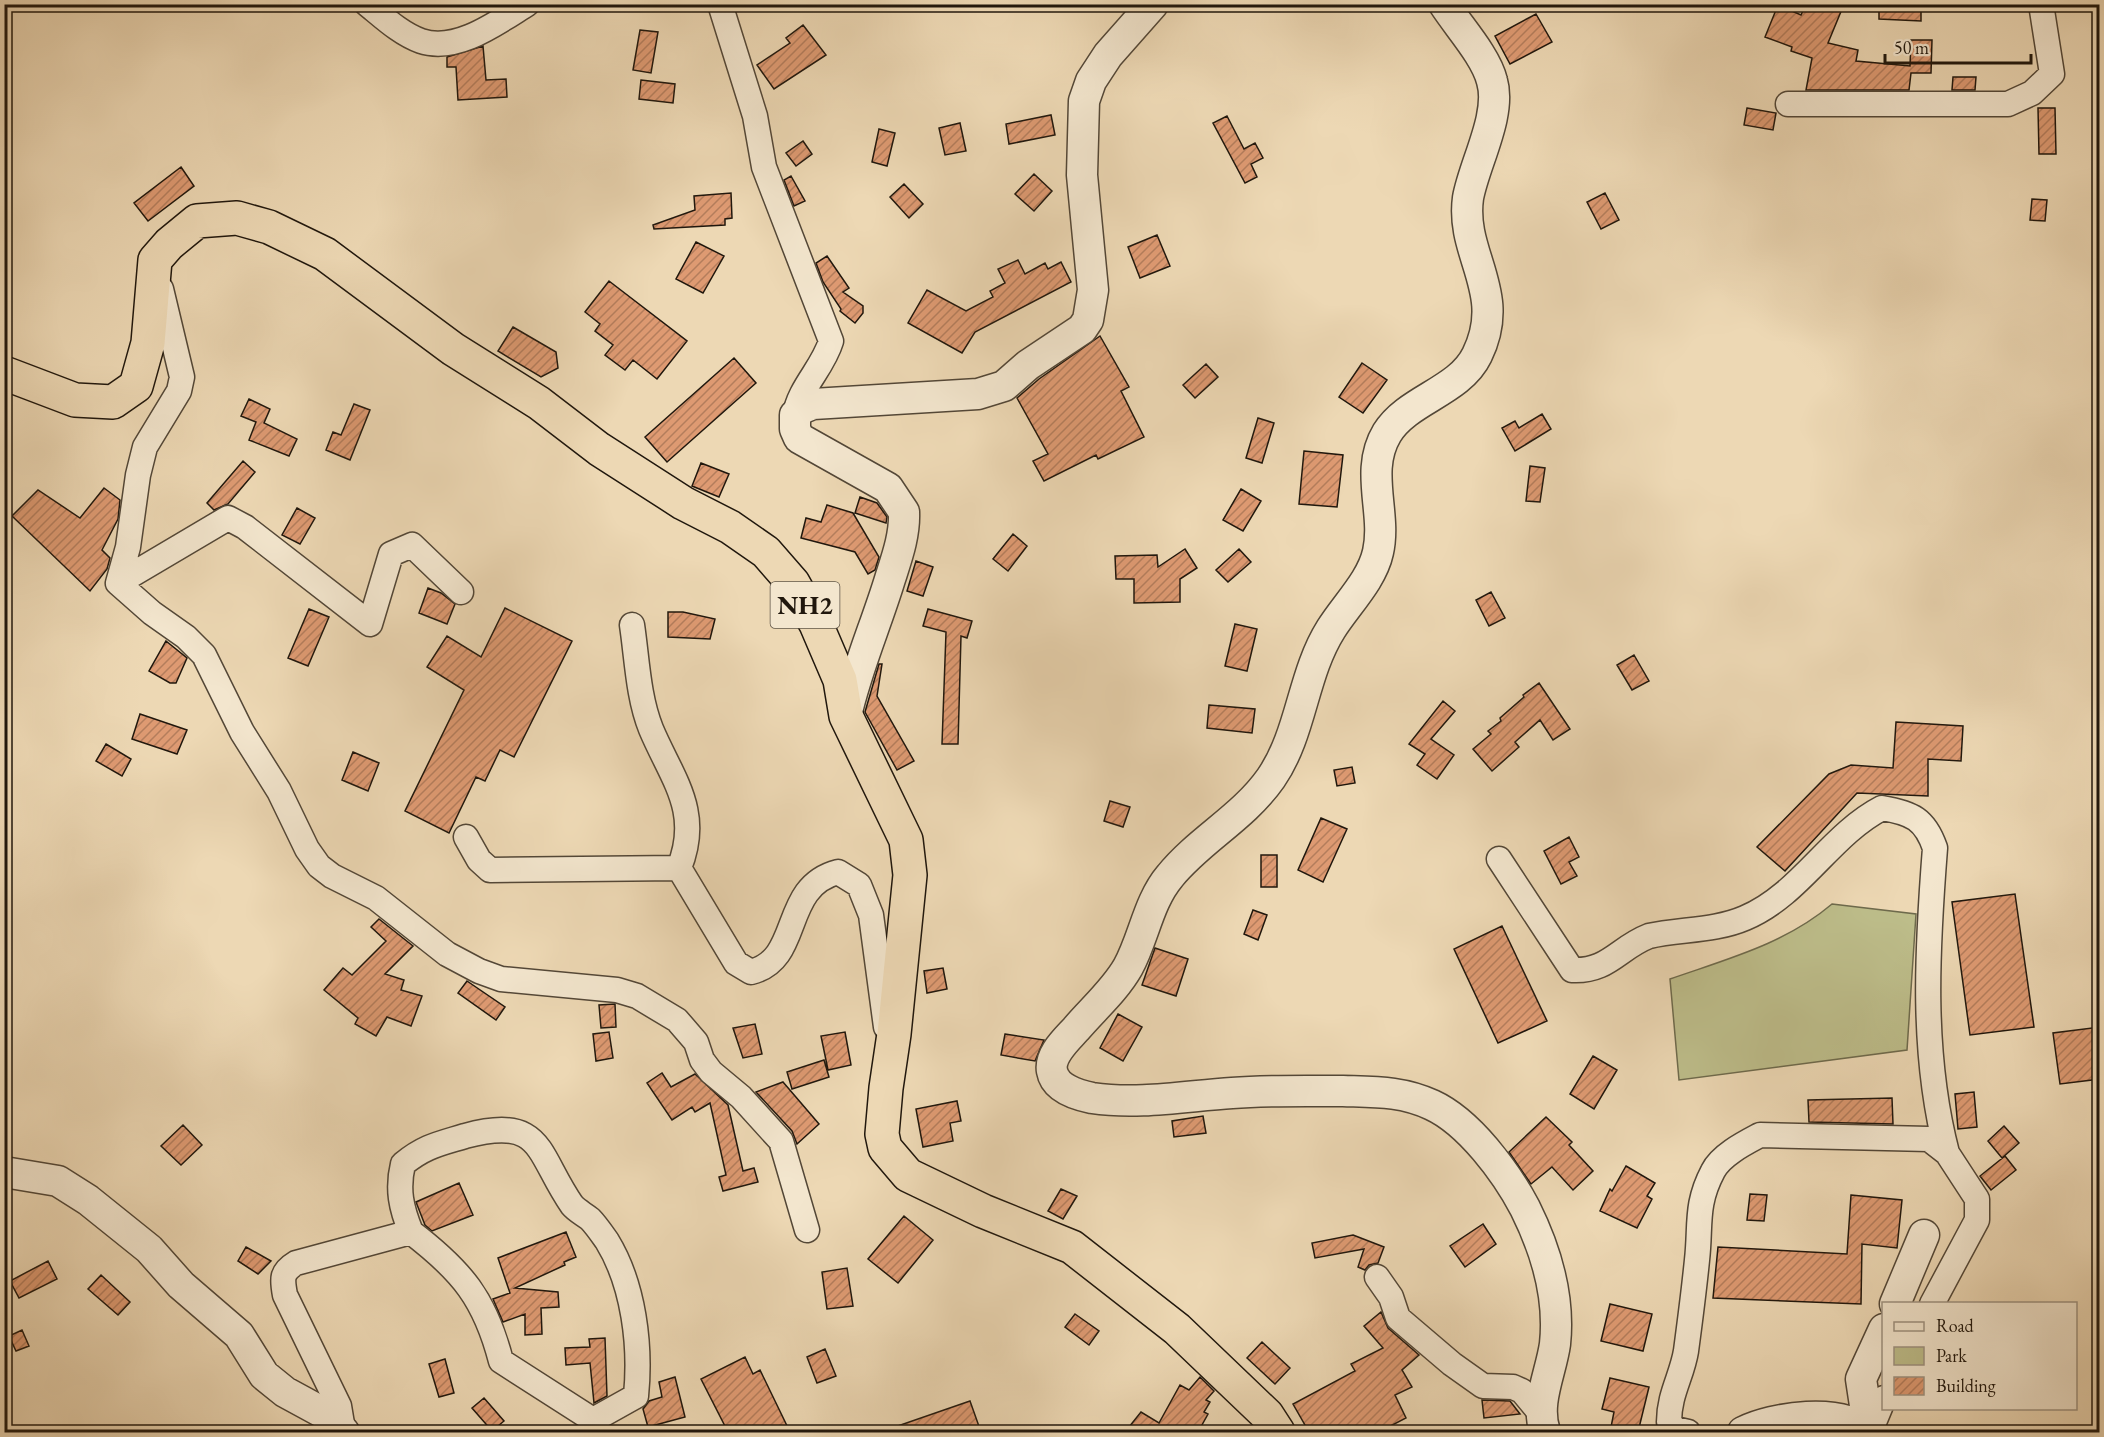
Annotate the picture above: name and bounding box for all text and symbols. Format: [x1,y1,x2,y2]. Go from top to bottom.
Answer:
scale bar [1885,27,2030,65]
text: 50 m [1894,36,1929,59]
road number: NH2 [770,582,840,628]
legend [1882,1302,2077,1410]
text: Road [1936,1314,1975,1337]
text: Park [1936,1344,1967,1367]
text: Building [1936,1374,1996,1397]

